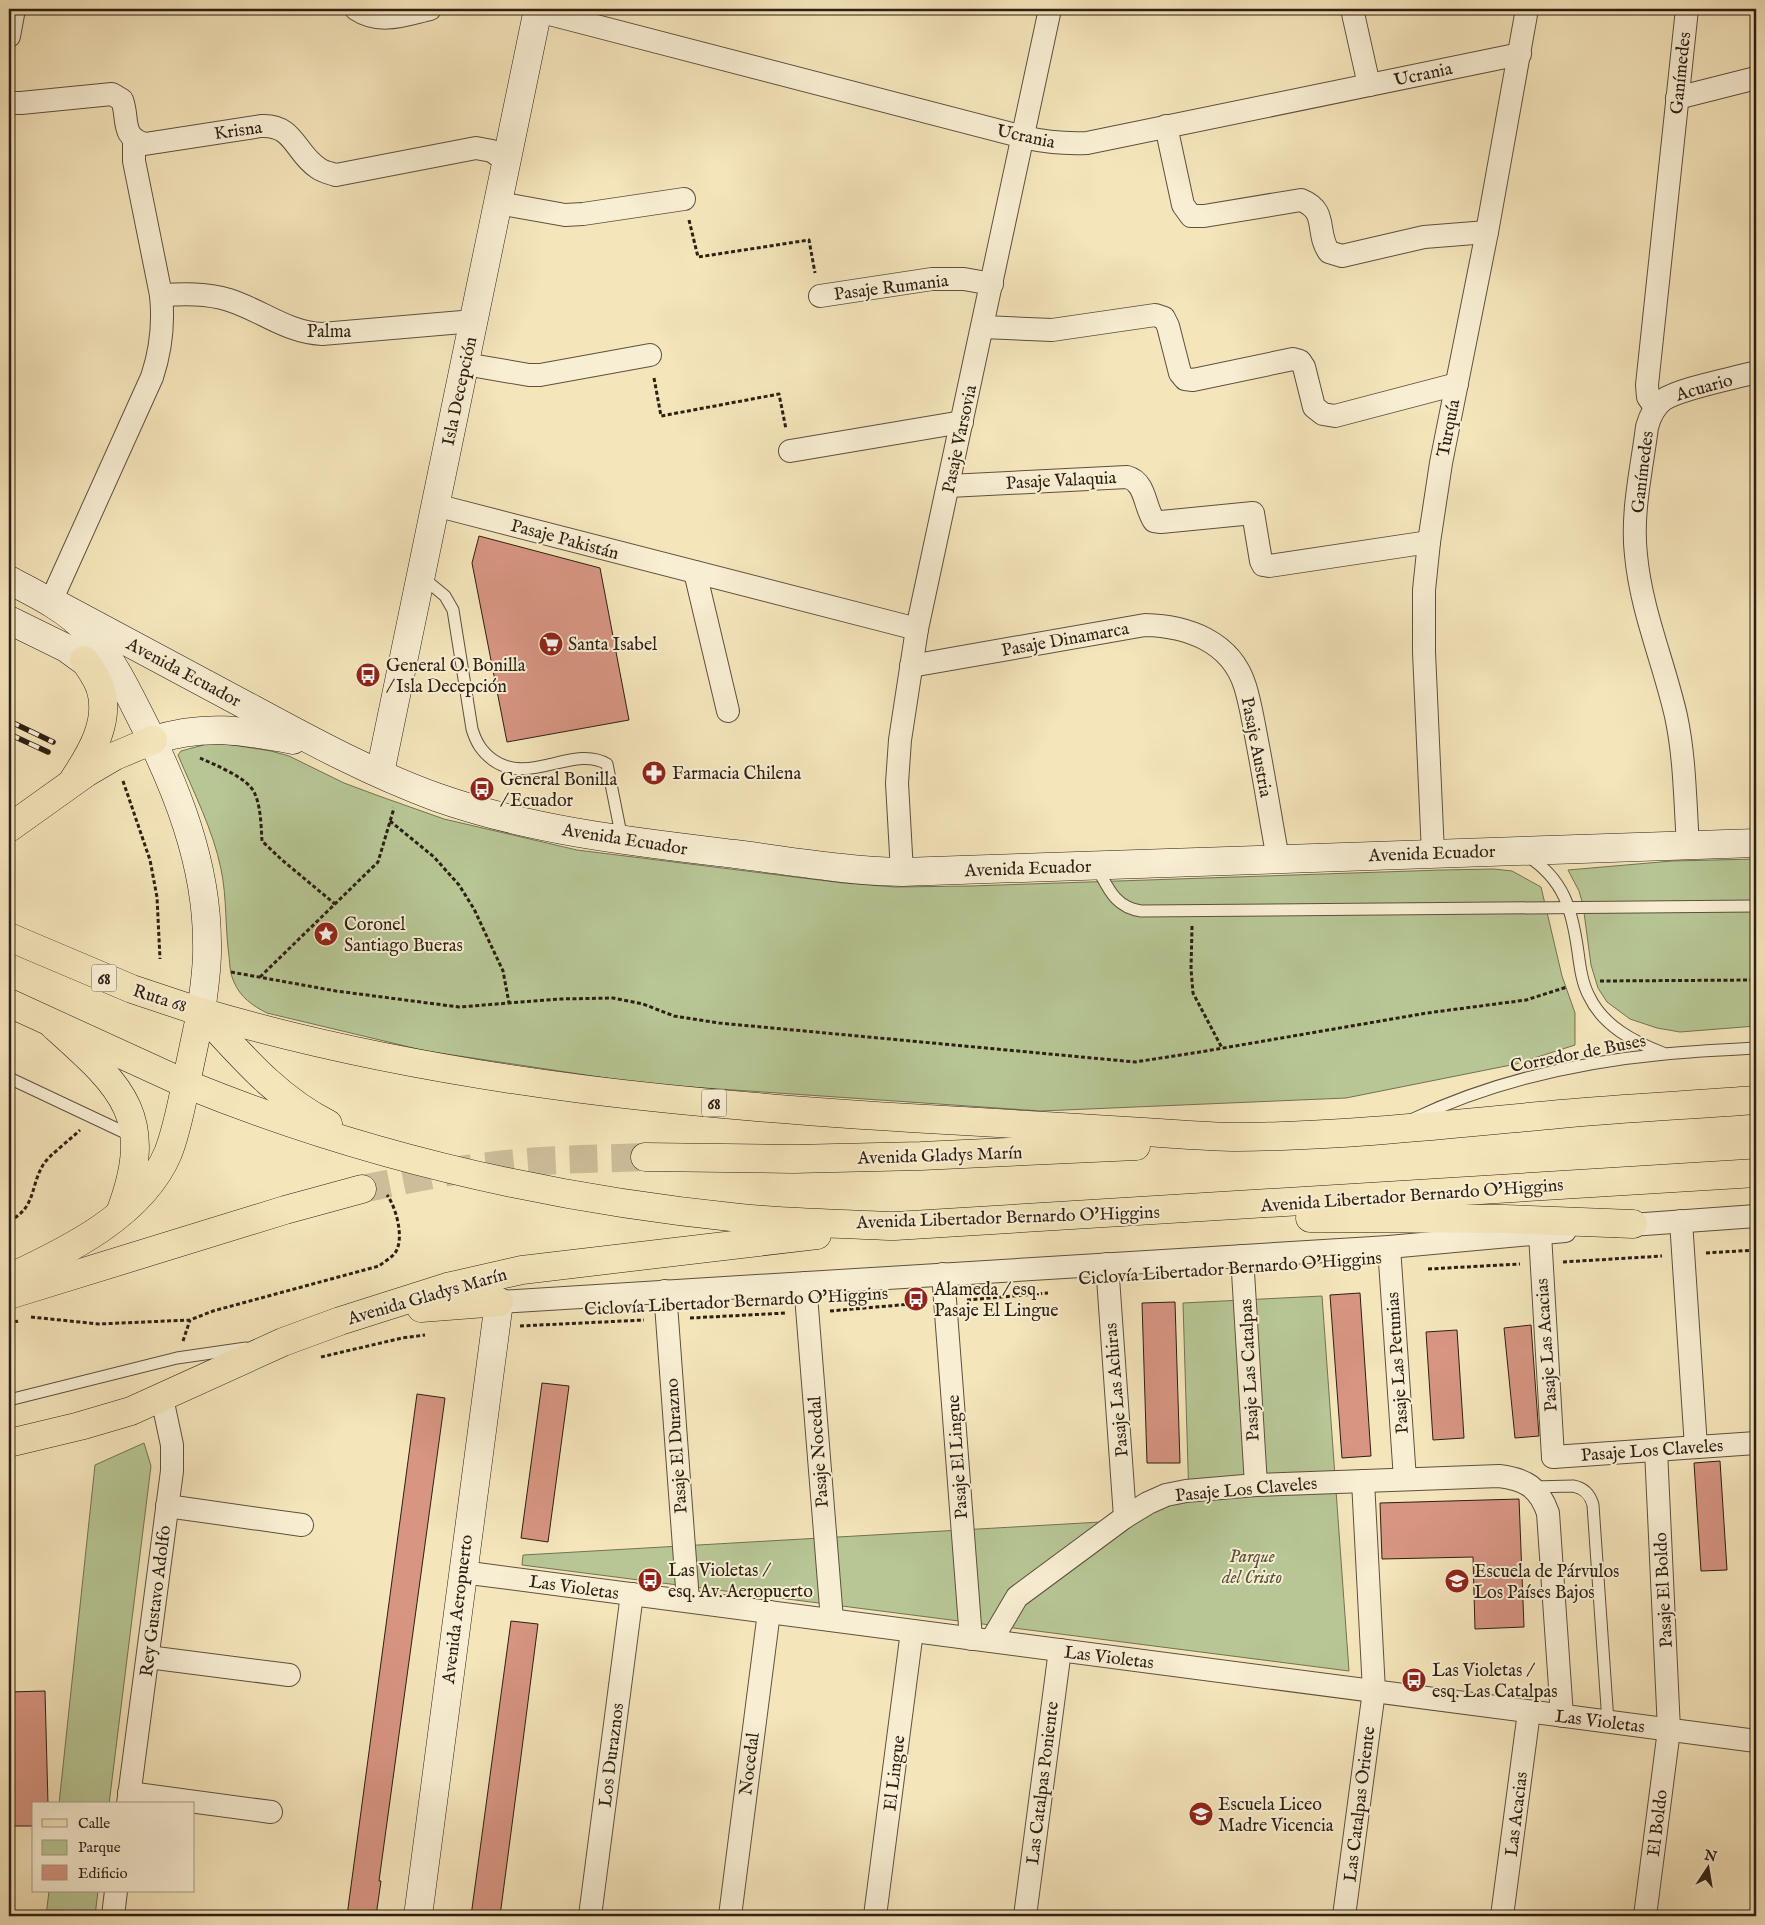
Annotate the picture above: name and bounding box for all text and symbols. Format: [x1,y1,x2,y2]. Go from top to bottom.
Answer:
street label: Ganímedes [1666,31,1697,116]
street label: Ucrania [1392,58,1455,93]
street label: Krisna [213,117,264,146]
street label: Ucrania [994,120,1057,155]
street label: Pasaje Rumania [832,270,950,307]
street label: Palma [307,321,352,344]
street label: Isla Decepción [438,334,483,448]
street label: Acuario [1672,369,1736,408]
street label: Pasaje Varsovia [938,383,983,496]
street label: Turquía [1433,397,1466,459]
street label: Ganímedes [1627,430,1660,515]
street label: Pasaje Valaquia [1005,467,1117,496]
street label: Pasaje Pakistán [508,515,622,566]
street label: Pasaje Dinamarca [1000,618,1131,663]
supermarket icon: Santa Isabel [538,631,564,657]
street label: Avenida Ecuador [121,633,245,713]
place label: Santa Isabel [568,634,657,657]
place label: General O. Bonilla / Isla Decepción [386,655,526,699]
bus stop icon: General O. Bonilla / Isla Decepción [355,662,381,688]
street label: Pasaje Austria [1235,695,1277,800]
pharmacy icon: Farmacia Chilena [641,760,667,786]
place label: Farmacia Chilena [672,763,801,786]
place label: General Bonilla / Ecuador [500,769,617,813]
bus stop icon: General Bonilla / Ecuador [469,776,495,802]
street label: Avenida Ecuador [559,819,690,862]
street label: Avenida Ecuador [1367,841,1496,868]
street label: Avenida Ecuador [963,856,1092,883]
place label: Coronel Santiago Bueras [344,914,463,958]
place icon: Coronel Santiago Bueras [313,921,339,947]
road number: 68 [92,964,116,991]
street label: Ruta 68 [130,980,189,1019]
street label: Corredor de Buses [1508,1030,1648,1079]
road number: 68 [702,1090,726,1116]
street label: Avenida Gladys Marín [856,1142,1023,1171]
street label: Avenida Libertador Bernardo O'Higgins [1259,1174,1564,1219]
street label: Avenida Libertador Bernardo O'Higgins [855,1202,1160,1235]
street label: Ciclovía Libertador Bernardo O'Higgins [1078,1247,1383,1292]
street label: Avenida Gladys Marín [344,1264,510,1332]
street label: Pasaje Las Acacias [1531,1277,1564,1412]
place label: Alameda / esq. Pasaje El Lingue [933,1279,1059,1323]
street label: Ciclovía Libertador Bernardo O'Higgins [584,1283,889,1322]
bus stop icon: Alameda / esq. Pasaje El Lingue [903,1286,929,1312]
street label: Pasaje Las Petunias [1382,1291,1415,1434]
street label: Pasaje Las Catalpas [1235,1298,1266,1442]
street label: Pasaje Las Achiras [1100,1322,1135,1458]
street label: Pasaje El Durazno [661,1377,694,1514]
street label: Pasaje El Lingue [943,1394,974,1520]
street label: Pasaje Nocedal [804,1395,835,1508]
street label: Pasaje Los Claveles [1580,1435,1724,1468]
street label: Pasaje Los Claveles [1174,1473,1318,1508]
street label: Rey Gustavo Adolfo [136,1524,177,1678]
street label: Pasaje El Boldo [1650,1531,1679,1648]
street label: Avenida Aeropuerto [438,1533,479,1686]
park label: Parque del Cristo [1221,1546,1282,1590]
place label: Las Violetas / esq. Av. Aeropuerto [668,1560,813,1604]
place label: Escuela de Párvulos Los Países Bajos [1474,1561,1619,1605]
bus stop icon: Las Violetas / esq. Av. Aeropuerto [637,1567,663,1593]
school or university icon: Escuela de Párvulos Los Países Bajos [1444,1568,1470,1594]
street label: Las Violetas [527,1571,620,1606]
street label: Las Violetas [1063,1642,1155,1675]
place label: Las Violetas / esq. Las Catalpas [1432,1660,1558,1704]
bus stop icon: Las Violetas / esq. Las Catalpas [1401,1667,1427,1693]
street label: Las Catalpas Poniente [1022,1700,1065,1866]
street label: Los Duraznos [595,1702,630,1809]
street label: Las Violetas [1554,1706,1646,1739]
street label: Las Catalpas Oriente [1340,1725,1381,1883]
street label: Nocedal [735,1731,766,1797]
street label: El Lingue [879,1734,912,1812]
street label: Las Acacias [1501,1771,1534,1858]
street label: El Boldo [1643,1788,1674,1858]
place label: Escuela Liceo Madre Vicencia [1218,1794,1334,1838]
school or university icon: Escuela Liceo Madre Vicencia [1188,1801,1214,1827]
legend [32,1802,195,1892]
text: Calle [78,1814,110,1833]
text: Parque [78,1838,121,1857]
north arrow [1682,1842,1732,1892]
text: N [1702,1846,1718,1866]
text: Edificio [78,1864,128,1883]

